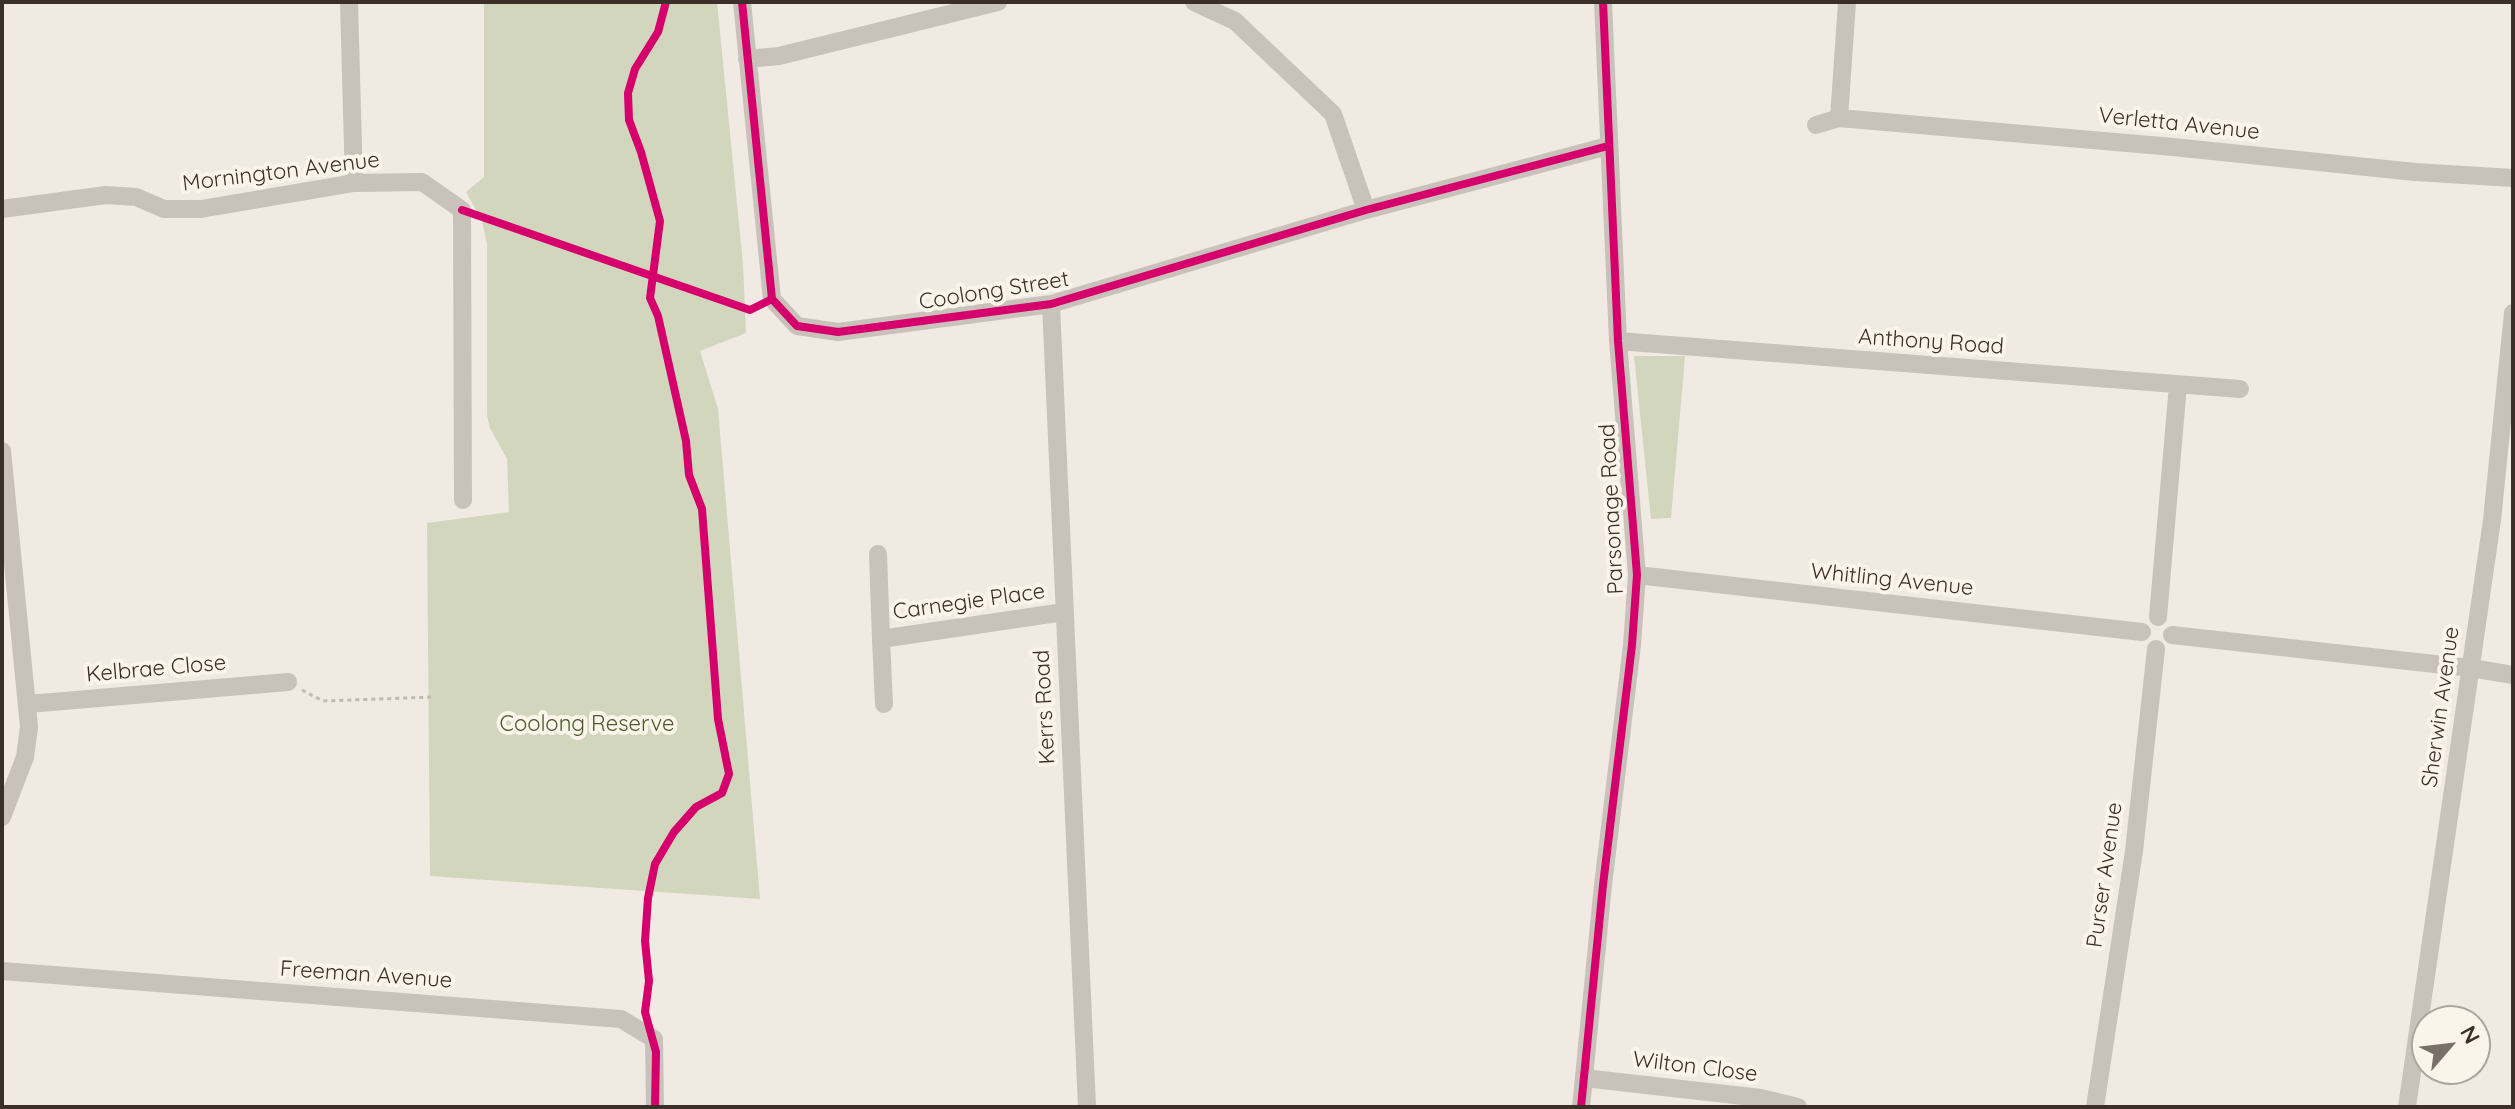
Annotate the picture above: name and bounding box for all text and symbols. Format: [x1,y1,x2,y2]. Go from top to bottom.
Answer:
street label: Verletta Avenue [2097,102,2261,146]
street label: Mornington Avenue [181,147,381,197]
street label: Coolong Street [917,266,1071,316]
street label: Anthony Road [1857,324,2005,360]
street label: Parsonage Road [1594,423,1630,595]
street label: Whitling Avenue [1809,558,1975,602]
street label: Carnegie Place [891,578,1047,626]
street label: Sherwin Avenue [2417,625,2465,789]
street label: Kerrs Road [1029,649,1061,765]
street label: Kelbrae Close [85,650,227,688]
park label: Coolong Reserve [500,711,674,737]
street label: Purser Avenue [2082,801,2128,949]
street label: Freeman Avenue [279,956,453,994]
north arrow [2411,1005,2491,1085]
text: N [2454,1021,2487,1048]
street label: Wilton Close [1631,1046,1759,1088]

